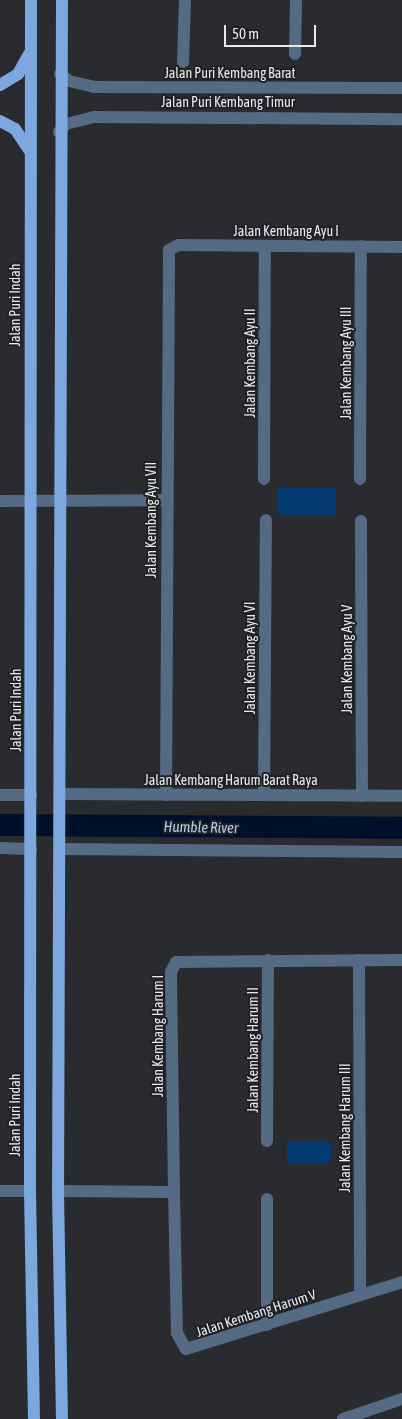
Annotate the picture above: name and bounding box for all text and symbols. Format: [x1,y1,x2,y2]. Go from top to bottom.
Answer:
scale bar [227,15,320,47]
text: 50 m [232,25,259,42]
street label: Jalan Puri Kembang Barat [164,65,296,81]
street label: Jalan Puri Kembang Timur [161,94,295,110]
street label: Jalan Kembang Ayu I [233,223,339,239]
street label: Jalan Puri Indah [7,263,23,347]
street label: Jalan Kembang Ayu III [338,307,354,419]
street label: Jalan Kembang Ayu II [242,308,258,418]
street label: Jalan Kembang Ayu VII [143,462,159,578]
street label: Jalan Kembang Ayu VI [242,602,258,714]
street label: Jalan Kembang Ayu V [339,605,355,713]
street label: Jalan Puri Indah [8,668,24,752]
street label: Jalan Kembang Harum Barat Raya [144,772,318,788]
water label: Humble River [163,817,239,837]
street label: Jalan Kembang Harum I [150,975,166,1097]
street label: Jalan Kembang Harum II [245,987,261,1113]
street label: Jalan Kembang Harum III [337,1063,353,1193]
street label: Jalan Puri Indah [7,1073,23,1157]
street label: Jalan Kembang Harum V [194,1286,318,1340]

